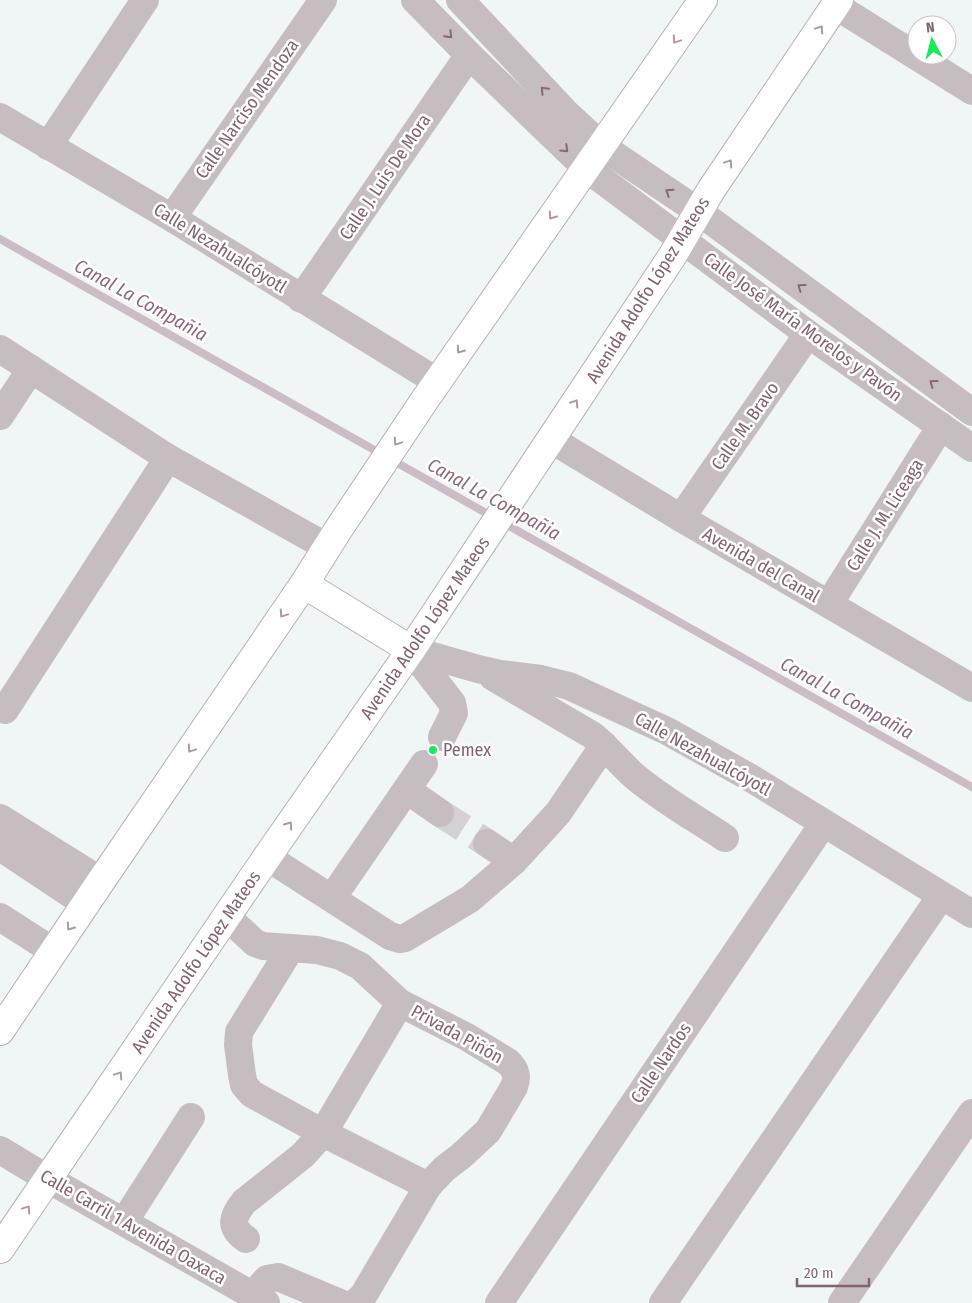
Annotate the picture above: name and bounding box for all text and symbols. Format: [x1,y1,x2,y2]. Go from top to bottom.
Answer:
north arrow [907,15,957,65]
text: N [925,19,936,37]
one-way arrow [814,25,823,35]
one-way arrow [443,29,452,38]
one-way arrow [673,34,682,44]
street label: Calle Narciso Mendoza [191,35,303,183]
one-way arrow [541,87,550,96]
street label: Calle J. Luis De Mora [335,110,435,244]
one-way arrow [560,143,569,152]
one-way arrow [723,160,732,169]
one-way arrow [666,189,675,198]
street label: Avenida Adolfo López Mateos [582,193,715,387]
street label: Calle Nezahualcóyotl [150,198,291,298]
one-way arrow [549,211,558,220]
street label: Calle José María Morelos y Pavón [699,248,907,406]
water label: Canal La Compañia [70,254,212,346]
one-way arrow [797,284,807,293]
one-way arrow [457,344,466,354]
street label: Calle M. Bravo [707,378,783,474]
one-way arrow [929,380,939,389]
one-way arrow [569,400,579,409]
one-way arrow [394,436,403,445]
water label: Canal La Compañia [423,453,565,545]
street label: Calle J. M. Liceaga [842,455,928,575]
street label: Avenida del Canal [699,523,824,607]
street label: Avenida Adolfo López Mateos [356,532,495,723]
one-way arrow [280,609,289,618]
water label: Canal La Compañia [776,652,918,744]
street label: Calle Nezahualcóyotl [631,707,775,801]
place label: Pemex [443,739,491,761]
one-way arrow [188,743,197,752]
marker: Pemex [427,744,439,756]
one-way arrow [283,821,292,830]
street label: Avenida Adolfo López Mateos [127,866,266,1057]
one-way arrow [67,921,76,930]
street label: Privada Piñón [407,1000,507,1068]
street label: Calle Nardos [626,1018,696,1107]
one-way arrow [113,1071,122,1080]
street label: Calle Carril 1 Avenida Oaxaca [36,1165,230,1289]
one-way arrow [21,1205,31,1214]
scale bar [797,1256,870,1288]
text: 20 m [804,1264,834,1282]

